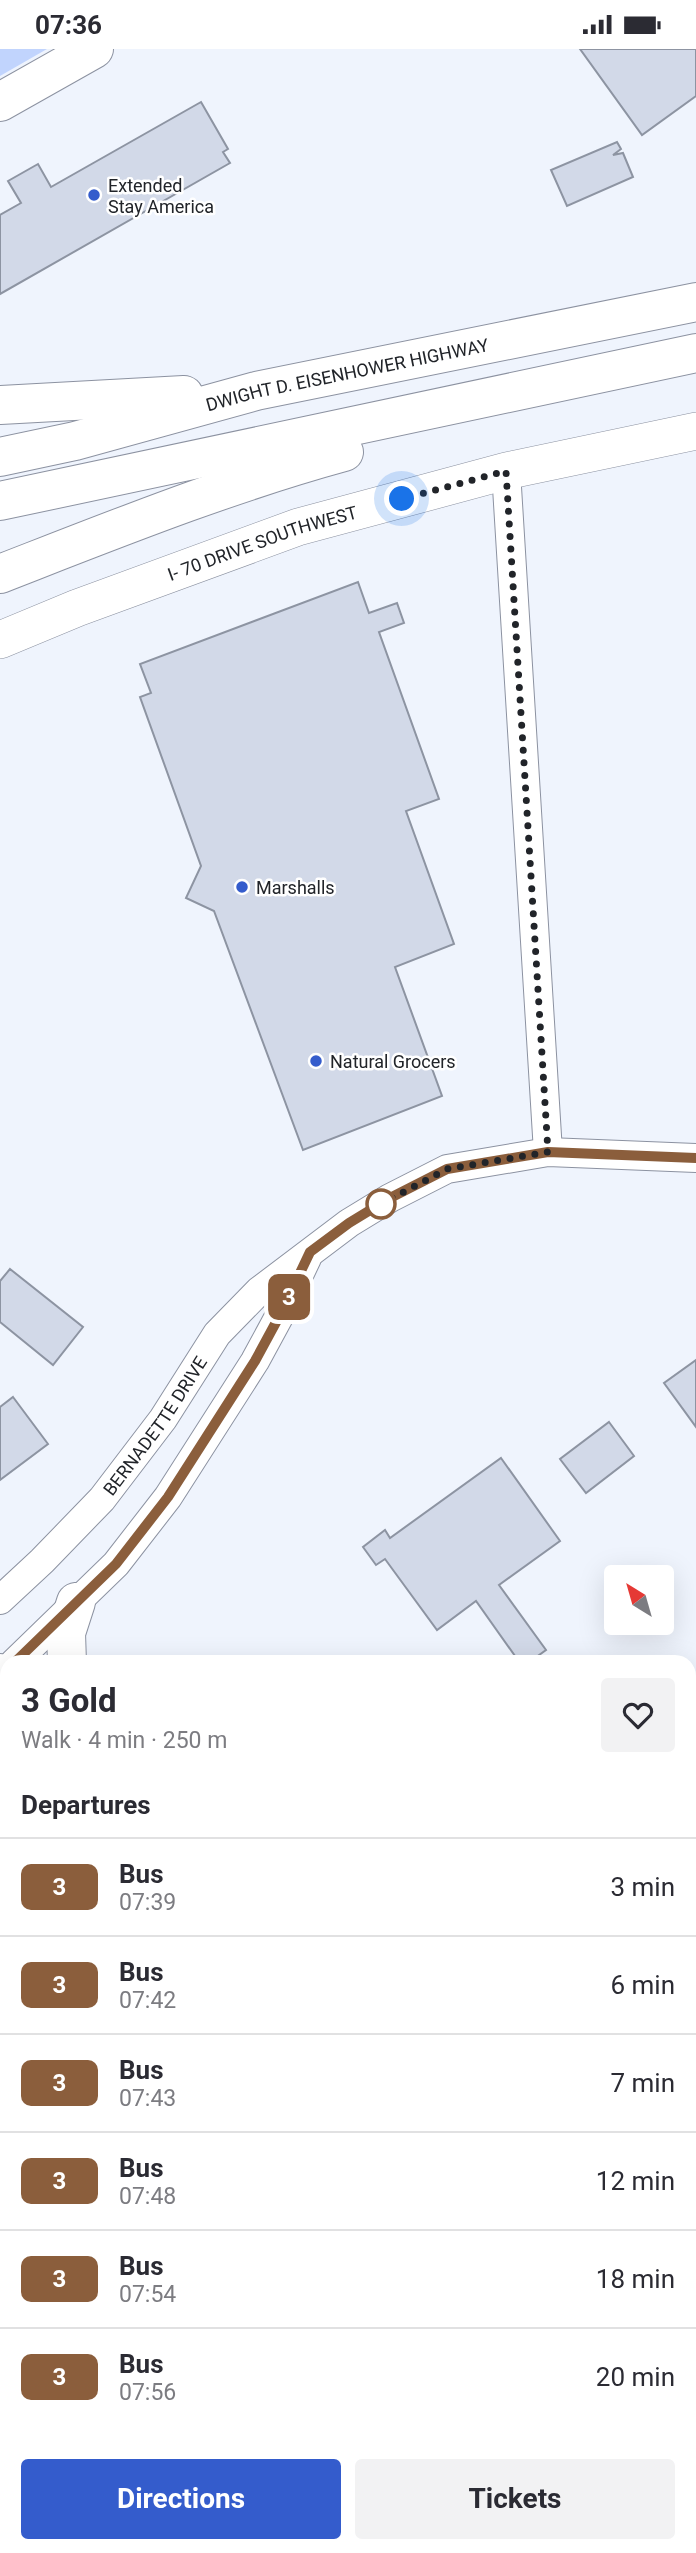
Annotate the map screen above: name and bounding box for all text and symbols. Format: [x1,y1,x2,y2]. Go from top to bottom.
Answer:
text: 07:36 [35,10,102,40]
place label: Extended Stay America [108,175,214,217]
marker: Extended Stay America [86,187,102,203]
street label: DWIGHT D. EISENHOWER HIGHWAY [203,334,490,415]
your location [384,481,419,516]
street label: I- 70 DRIVE SOUTHWEST [165,501,360,584]
place label: Marshalls [256,877,335,898]
marker: Marshalls [234,879,250,895]
place label: Natural Grocers [330,1051,456,1072]
marker: Natural Grocers [308,1053,324,1069]
unlabelled marker [366,1189,396,1219]
line badge: 3 [266,1274,312,1320]
text: 3 [282,1283,296,1311]
street label: BERNADETTE DRIVE [98,1352,211,1499]
north arrow [604,1565,674,1635]
map controls [604,1565,674,1635]
button: heart [601,1678,675,1752]
text: 3 Gold [21,1681,117,1720]
text: Walk · 4 min · 250 m [21,1727,227,1754]
text: Departures [21,1790,151,1820]
text: Bus [119,1859,164,1889]
text: 3 min [610,1872,675,1902]
text: 3 [53,1873,66,1901]
text: 07:39 [119,1889,176,1916]
text: Bus [119,1957,164,1987]
text: 6 min [610,1970,675,2000]
text: 3 [53,1971,66,1999]
text: 07:42 [119,1987,176,2014]
text: Bus [119,2055,164,2085]
text: 7 min [610,2068,675,2098]
text: 3 [53,2069,66,2097]
text: 07:43 [119,2085,176,2112]
text: Bus [119,2153,164,2183]
text: 12 min [596,2166,675,2196]
text: 3 [53,2167,66,2195]
text: 07:48 [119,2183,176,2210]
text: Bus [119,2251,164,2281]
text: 18 min [596,2264,675,2294]
text: 3 [53,2265,66,2293]
text: 07:54 [119,2281,176,2308]
text: Bus [119,2349,164,2379]
text: 20 min [596,2362,675,2392]
text: 3 [53,2363,66,2391]
text: 07:56 [119,2379,176,2406]
button: Directions [21,2459,341,2539]
button: Tickets [355,2459,675,2539]

